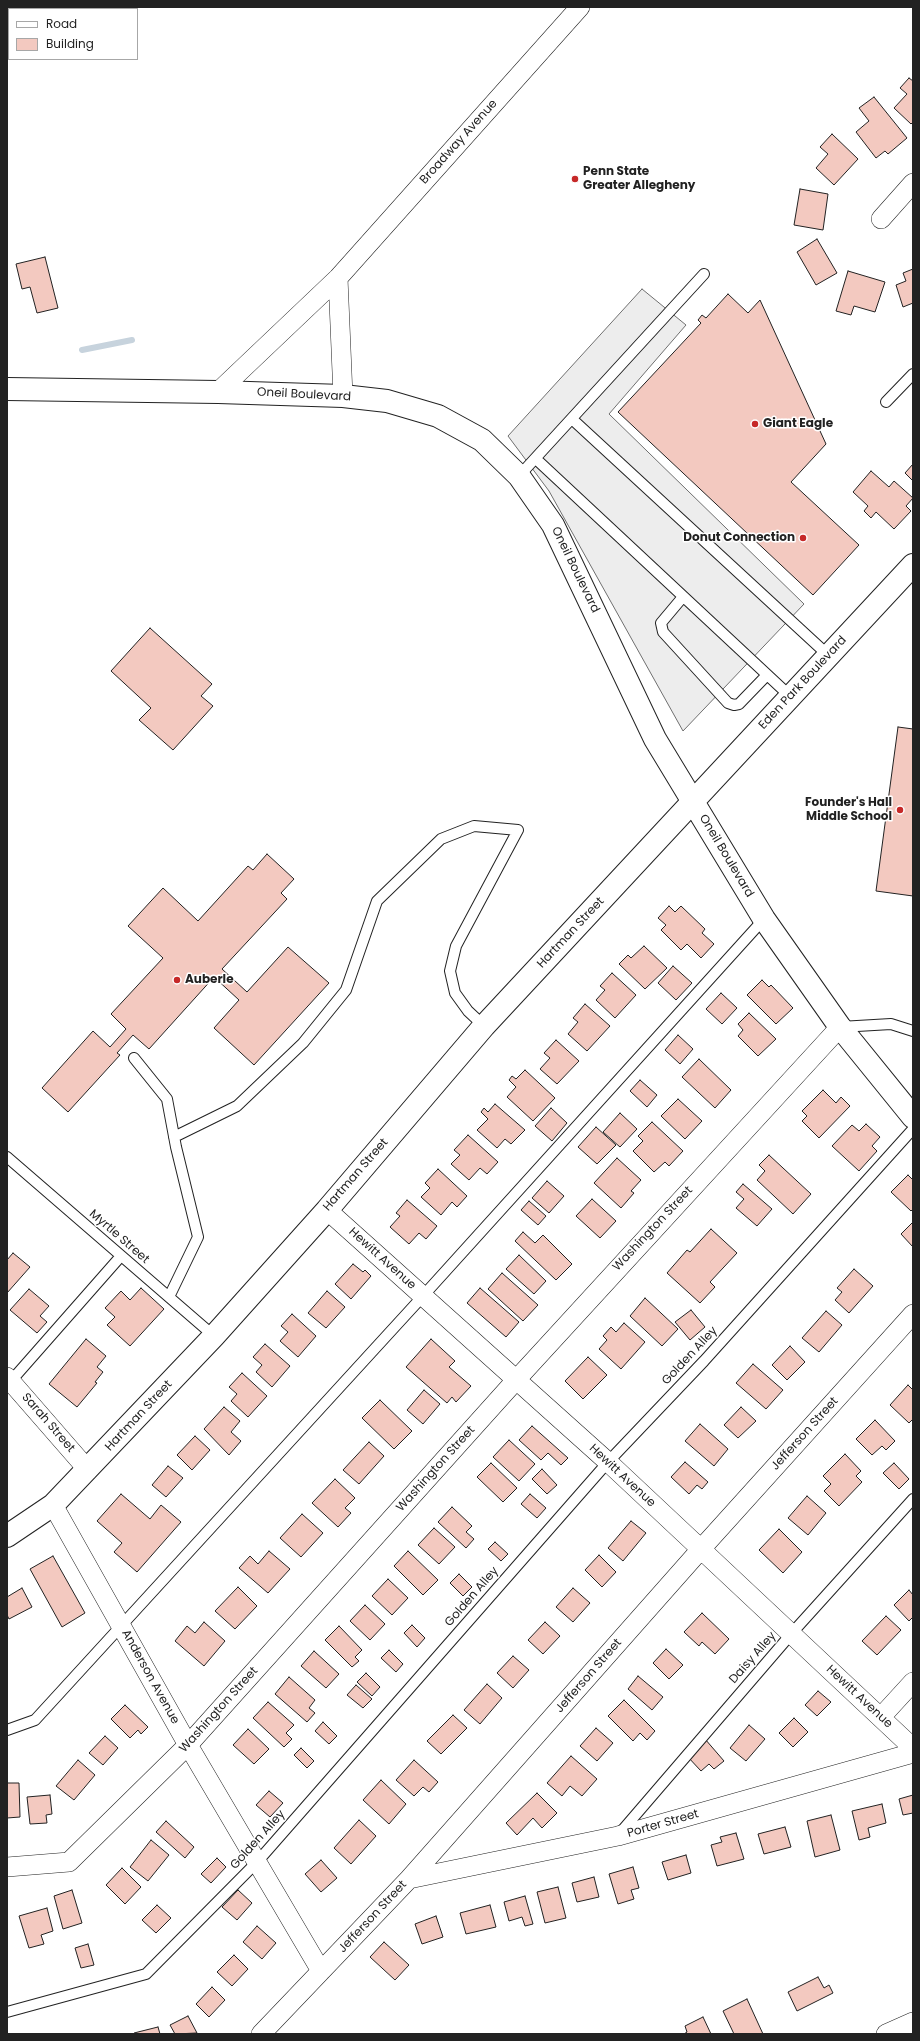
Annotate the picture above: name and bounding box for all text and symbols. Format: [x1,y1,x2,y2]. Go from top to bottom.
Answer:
legend [8,8,138,60]
text: Road [46,15,77,32]
text: Building [46,35,94,52]
street label: Broadway Avenue [417,97,501,187]
place label: Penn State Greater Allegheny [583,165,695,193]
marker: Penn State Greater Allegheny [570,174,580,184]
street label: Oneil Boulevard [257,385,351,405]
place label: Giant Eagle [763,417,833,431]
marker: Giant Eagle [750,419,760,429]
street label: Oneil Boulevard [548,525,602,615]
place label: Donut Connection [683,531,795,545]
marker: Donut Connection [798,533,808,543]
street label: Eden Park Boulevard [756,633,850,733]
place label: Founder's Hall Middle School [805,796,892,824]
marker: Founder's Hall Middle School [895,805,905,815]
street label: Oneil Boulevard [696,812,756,900]
street label: Hartman Street [534,895,608,971]
place label: Auberle [185,973,234,987]
marker: Auberle [172,975,182,985]
street label: Hartman Street [320,1136,392,1214]
street label: Washington Street [610,1184,696,1274]
street label: Myrtle Street [86,1207,152,1267]
street label: Hewitt Avenue [345,1225,419,1293]
street label: Golden Alley [659,1324,721,1388]
street label: Hartman Street [102,1378,176,1454]
street label: Sarah Street [18,1390,78,1456]
street label: Jefferson Street [768,1394,842,1474]
street label: Washington Street [394,1423,478,1515]
street label: Hewitt Avenue [586,1442,658,1510]
street label: Golden Alley [442,1564,502,1630]
street label: Anderson Avenue [118,1627,182,1727]
street label: Daisy Alley [727,1629,779,1687]
street label: Jefferson Street [553,1636,625,1716]
street label: Hewitt Avenue [823,1663,895,1731]
street label: Washington Street [177,1664,261,1756]
street label: Golden Alley [228,1807,288,1873]
street label: Porter Street [626,1807,700,1841]
street label: Jefferson Street [336,1878,410,1956]

